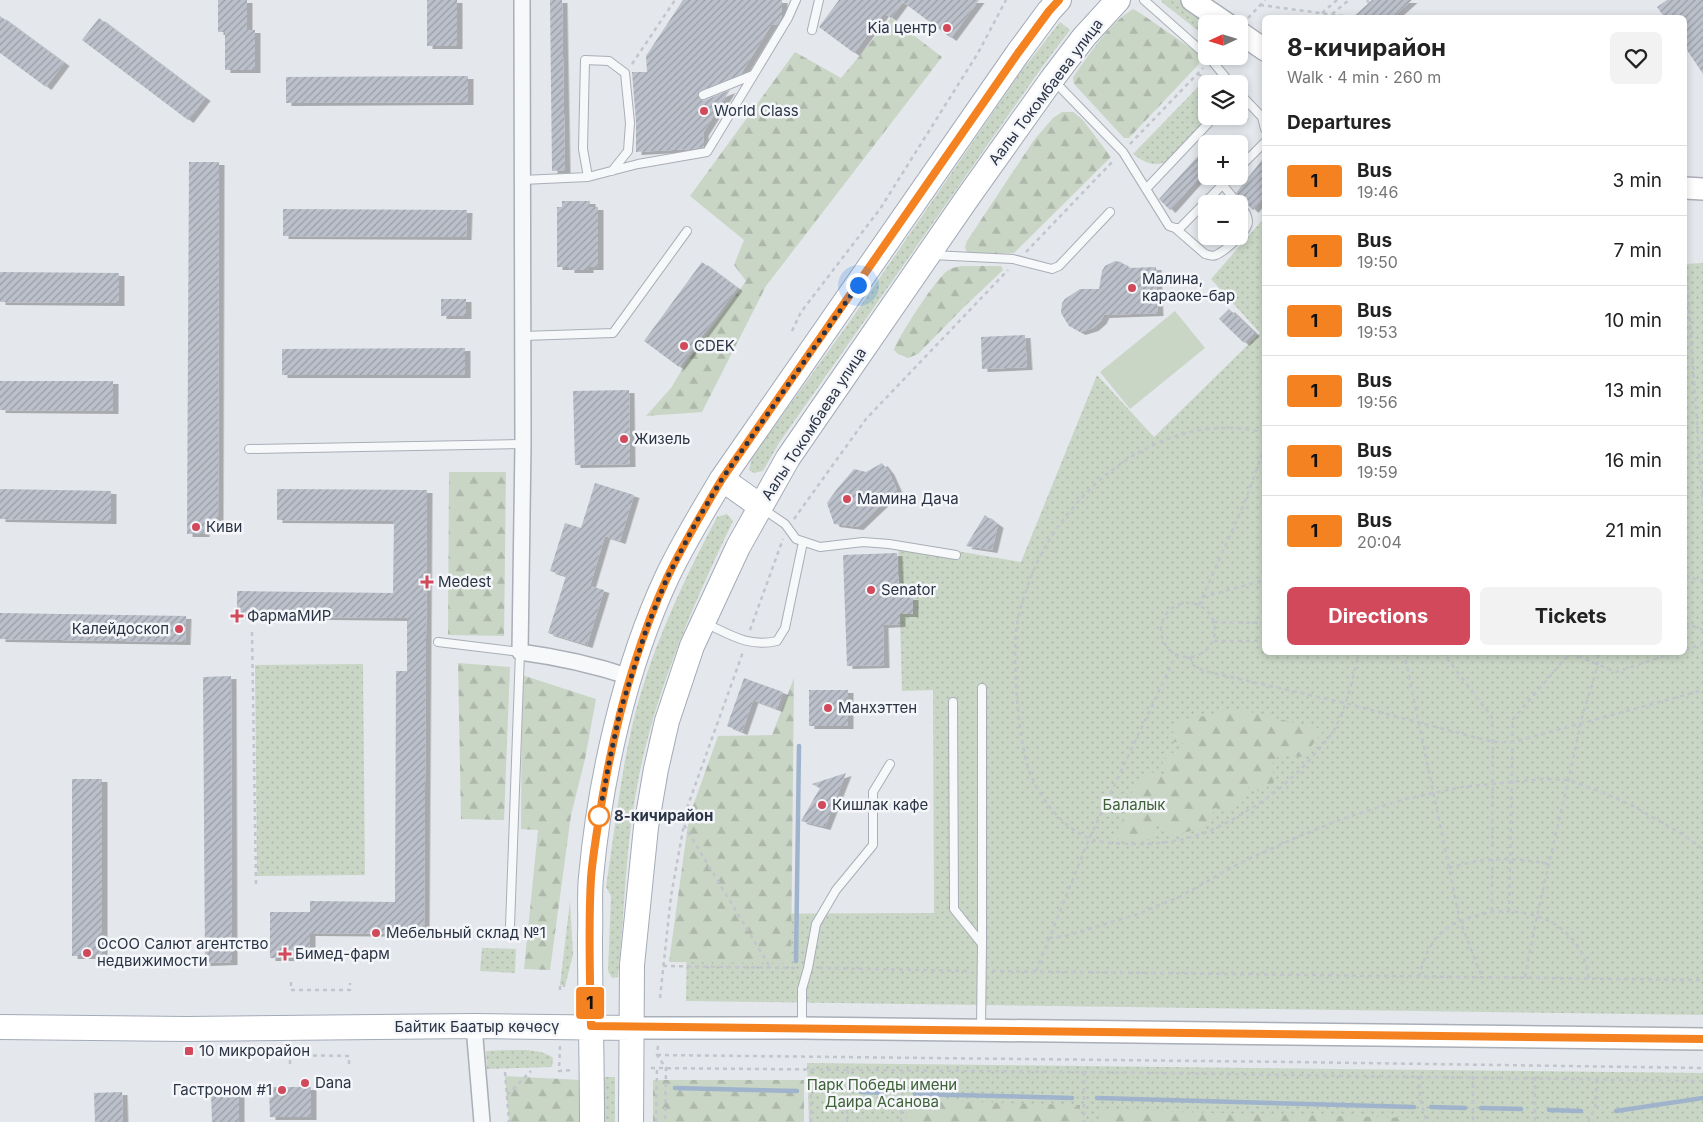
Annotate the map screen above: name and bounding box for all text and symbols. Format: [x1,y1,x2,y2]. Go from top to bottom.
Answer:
street label: Аалы Токомбаева улица [984,15,1107,169]
north arrow [1198,15,1248,65]
map controls [1198,15,1248,245]
place label: Kia центр [867,18,937,37]
marker: Kia центр [941,22,953,34]
button: heart [1610,32,1662,84]
text: 8-кичирайон [1287,33,1446,62]
text: Walk · 4 min · 260 m [1287,67,1441,87]
button: layers [1198,75,1248,125]
place label: World Class [714,101,799,120]
marker: World Class [698,105,710,117]
text: Departures [1287,111,1391,134]
button: + [1198,135,1248,185]
text: Bus [1357,159,1392,182]
text: 3 min [1612,169,1662,192]
text: 1 [1311,170,1318,191]
text: 19:46 [1357,182,1398,202]
button: − [1198,195,1248,245]
text: Bus [1357,229,1392,252]
text: 7 min [1613,239,1662,262]
text: 1 [1311,240,1318,261]
text: 19:50 [1357,252,1398,272]
place label: Малина, караоке-бар [1142,269,1235,305]
your location [846,273,871,298]
marker: Малина, караоке-бар [1126,282,1138,294]
text: Bus [1357,299,1392,322]
text: 10 min [1604,309,1662,332]
text: 1 [1311,310,1318,331]
text: 19:53 [1357,322,1398,342]
place label: CDEK [694,336,735,355]
marker: CDEK [678,340,690,352]
street label: Аалы Токомбаева улица [757,344,870,504]
text: Bus [1357,369,1392,392]
text: 13 min [1605,379,1662,402]
text: 1 [1311,380,1318,401]
text: 19:56 [1357,392,1398,412]
place label: Жизель [634,429,690,448]
marker: Жизель [618,433,630,445]
text: Bus [1357,439,1392,462]
text: 16 min [1605,449,1662,472]
text: 1 [1311,450,1318,471]
text: 19:59 [1357,462,1398,482]
place label: Мамина Дача [857,489,959,508]
marker: Мамина Дача [841,493,853,505]
text: Bus [1357,509,1392,532]
place label: Киви [206,517,242,536]
text: 21 min [1605,519,1662,542]
text: 1 [1311,520,1318,541]
marker: Киви [190,521,202,533]
text: 20:04 [1357,532,1402,552]
place label: Medest [438,572,491,591]
marker: Medest [420,575,434,589]
place label: Senator [881,580,936,599]
marker: Senator [865,584,877,596]
button: Directions [1287,587,1470,645]
button: Tickets [1480,587,1662,645]
place label: ФармаМИР [247,606,331,625]
marker: ФармаМИР [231,610,243,622]
place label: Калейдоскоп [72,619,169,638]
marker: Калейдоскоп [173,623,185,635]
place label: Манхэттен [838,698,917,717]
marker: Манхэттен [822,702,834,714]
place label: Кишлак кафе [832,795,928,814]
park label: Балалык [1103,795,1165,814]
marker: Кишлак кафе [816,799,828,811]
marker: 8-кичирайон [588,805,610,827]
place label: 8-кичирайон [614,806,713,825]
place label: Мебельный склад №1 [386,923,546,942]
marker: Мебельный склад №1 [370,927,382,939]
place label: ОсОО Салют агентство недвижимости [97,934,268,970]
place label: Бимед-фарм [295,944,390,963]
marker: ОсОО Салют агентство недвижимости [81,947,93,959]
marker: Бимед-фарм [279,948,291,960]
line badge: 1 [574,987,606,1019]
text: 1 [586,992,594,1013]
street label: Байтик Баатыр көчөсү [395,1017,560,1036]
place label: 10 микрорайон [199,1041,310,1060]
marker: 10 микрорайон [183,1045,195,1057]
place label: Dana [315,1073,352,1092]
park label: Парк Победы имени Даира Асанова [807,1075,957,1111]
marker: Dana [299,1077,311,1089]
place label: Гастроном #1 [173,1080,272,1099]
marker: Гастроном #1 [276,1084,288,1096]

